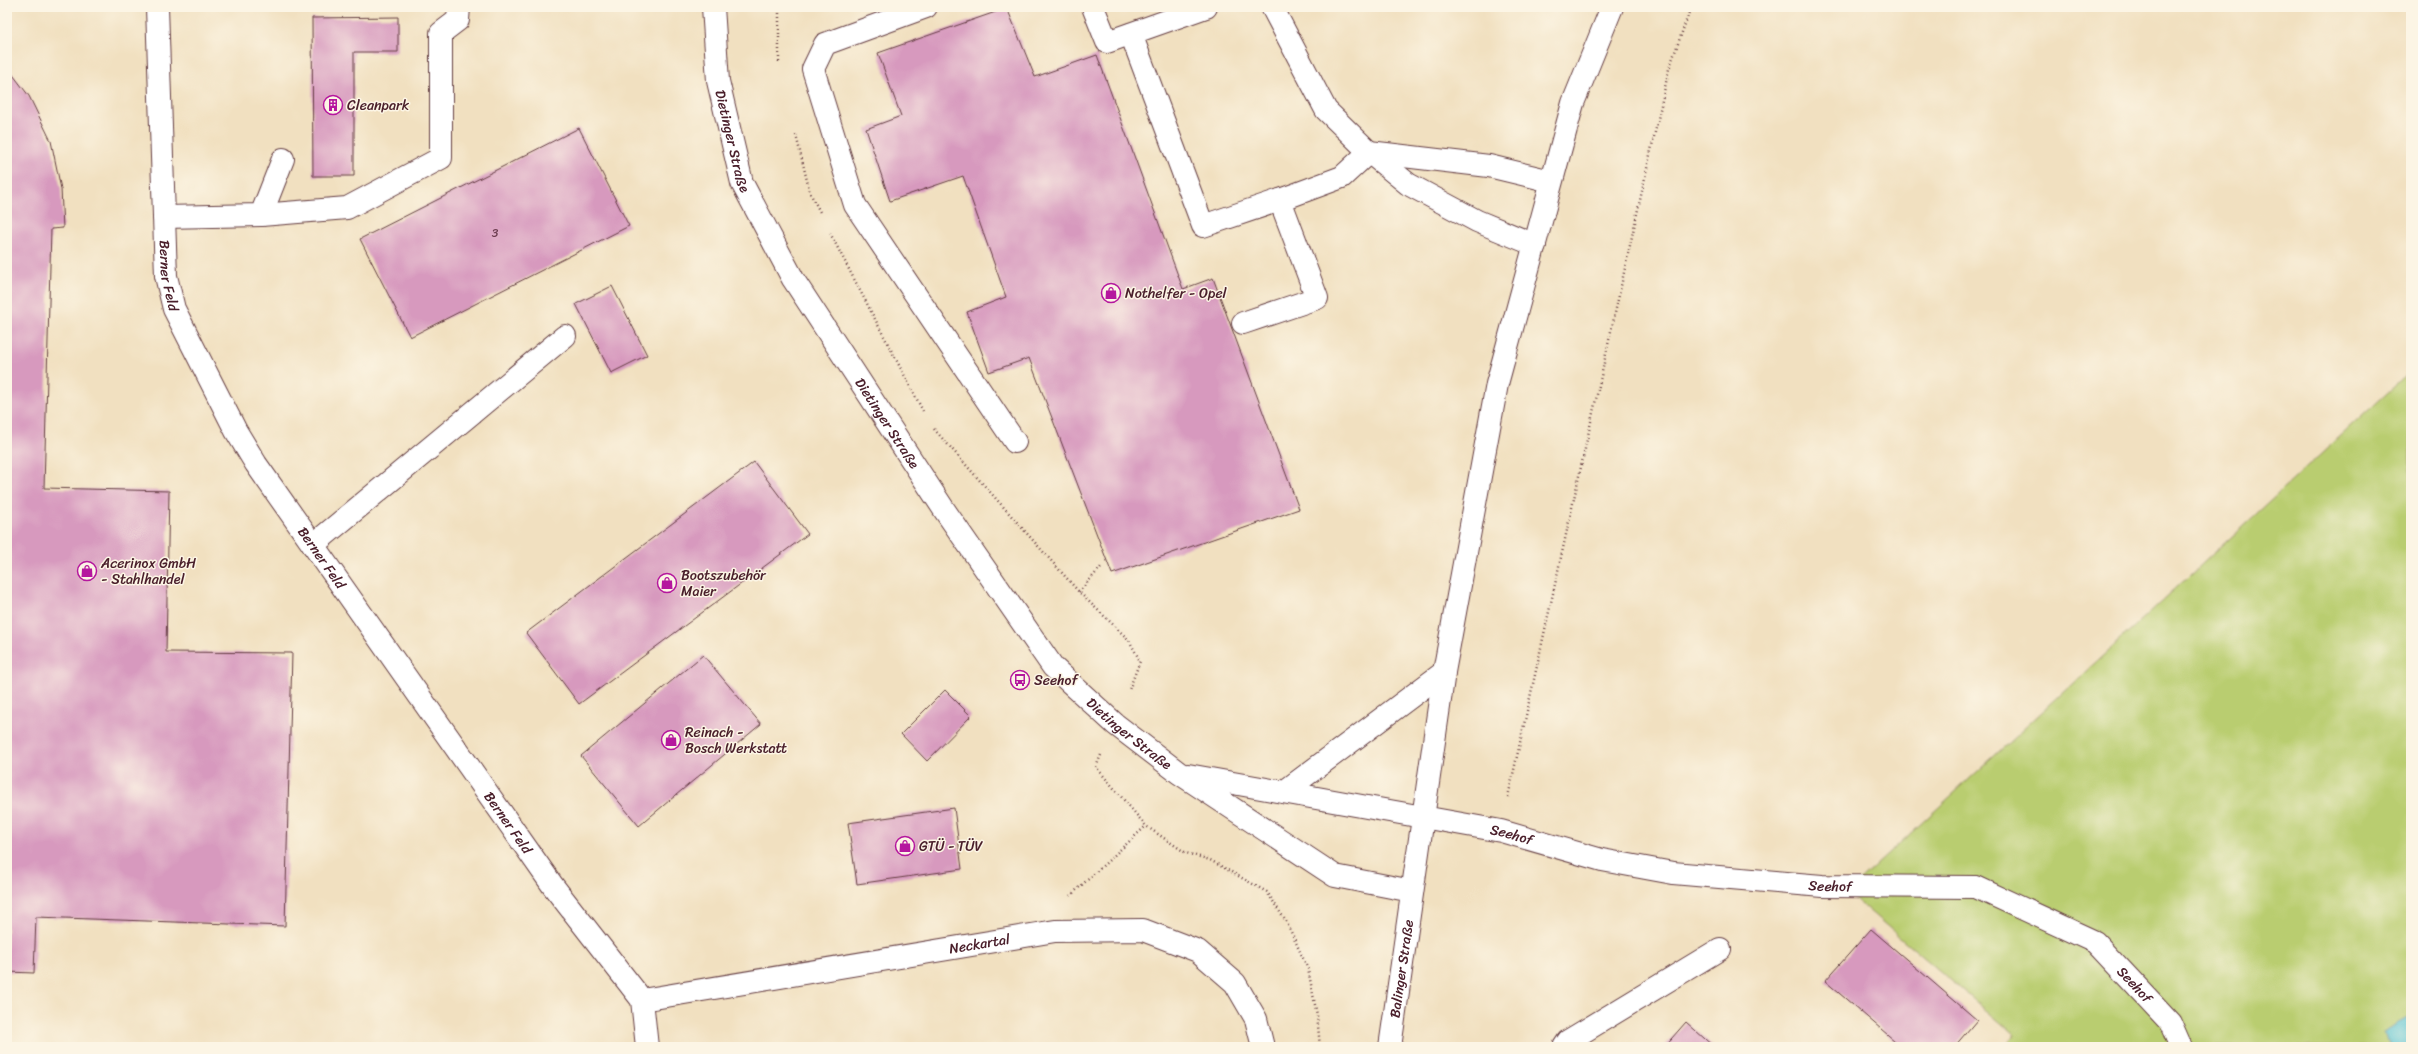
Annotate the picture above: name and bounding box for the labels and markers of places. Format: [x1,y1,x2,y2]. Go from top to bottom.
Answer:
place label: Cleanpark [347,93,410,118]
building icon: Cleanpark [322,94,344,116]
place label: Nothelfer - Opel [1125,281,1228,306]
shop icon: Nothelfer - Opel [1100,282,1122,304]
place label: Acerinox GmbH - Stahlhandel [100,551,196,592]
shop icon: Acerinox GmbH - Stahlhandel [76,560,98,582]
place label: Bootszubehör Maier [681,563,767,604]
shop icon: Bootszubehör Maier [656,572,678,594]
place label: Seehof [1034,668,1079,693]
bus stop icon: Seehof [1009,669,1031,691]
place label: Reinach - Bosch Werkstatt [685,720,788,761]
shop icon: Reinach - Bosch Werkstatt [660,729,682,751]
place label: GTÜ - TÜV [919,834,983,859]
shop icon: GTÜ - TÜV [894,835,916,857]

